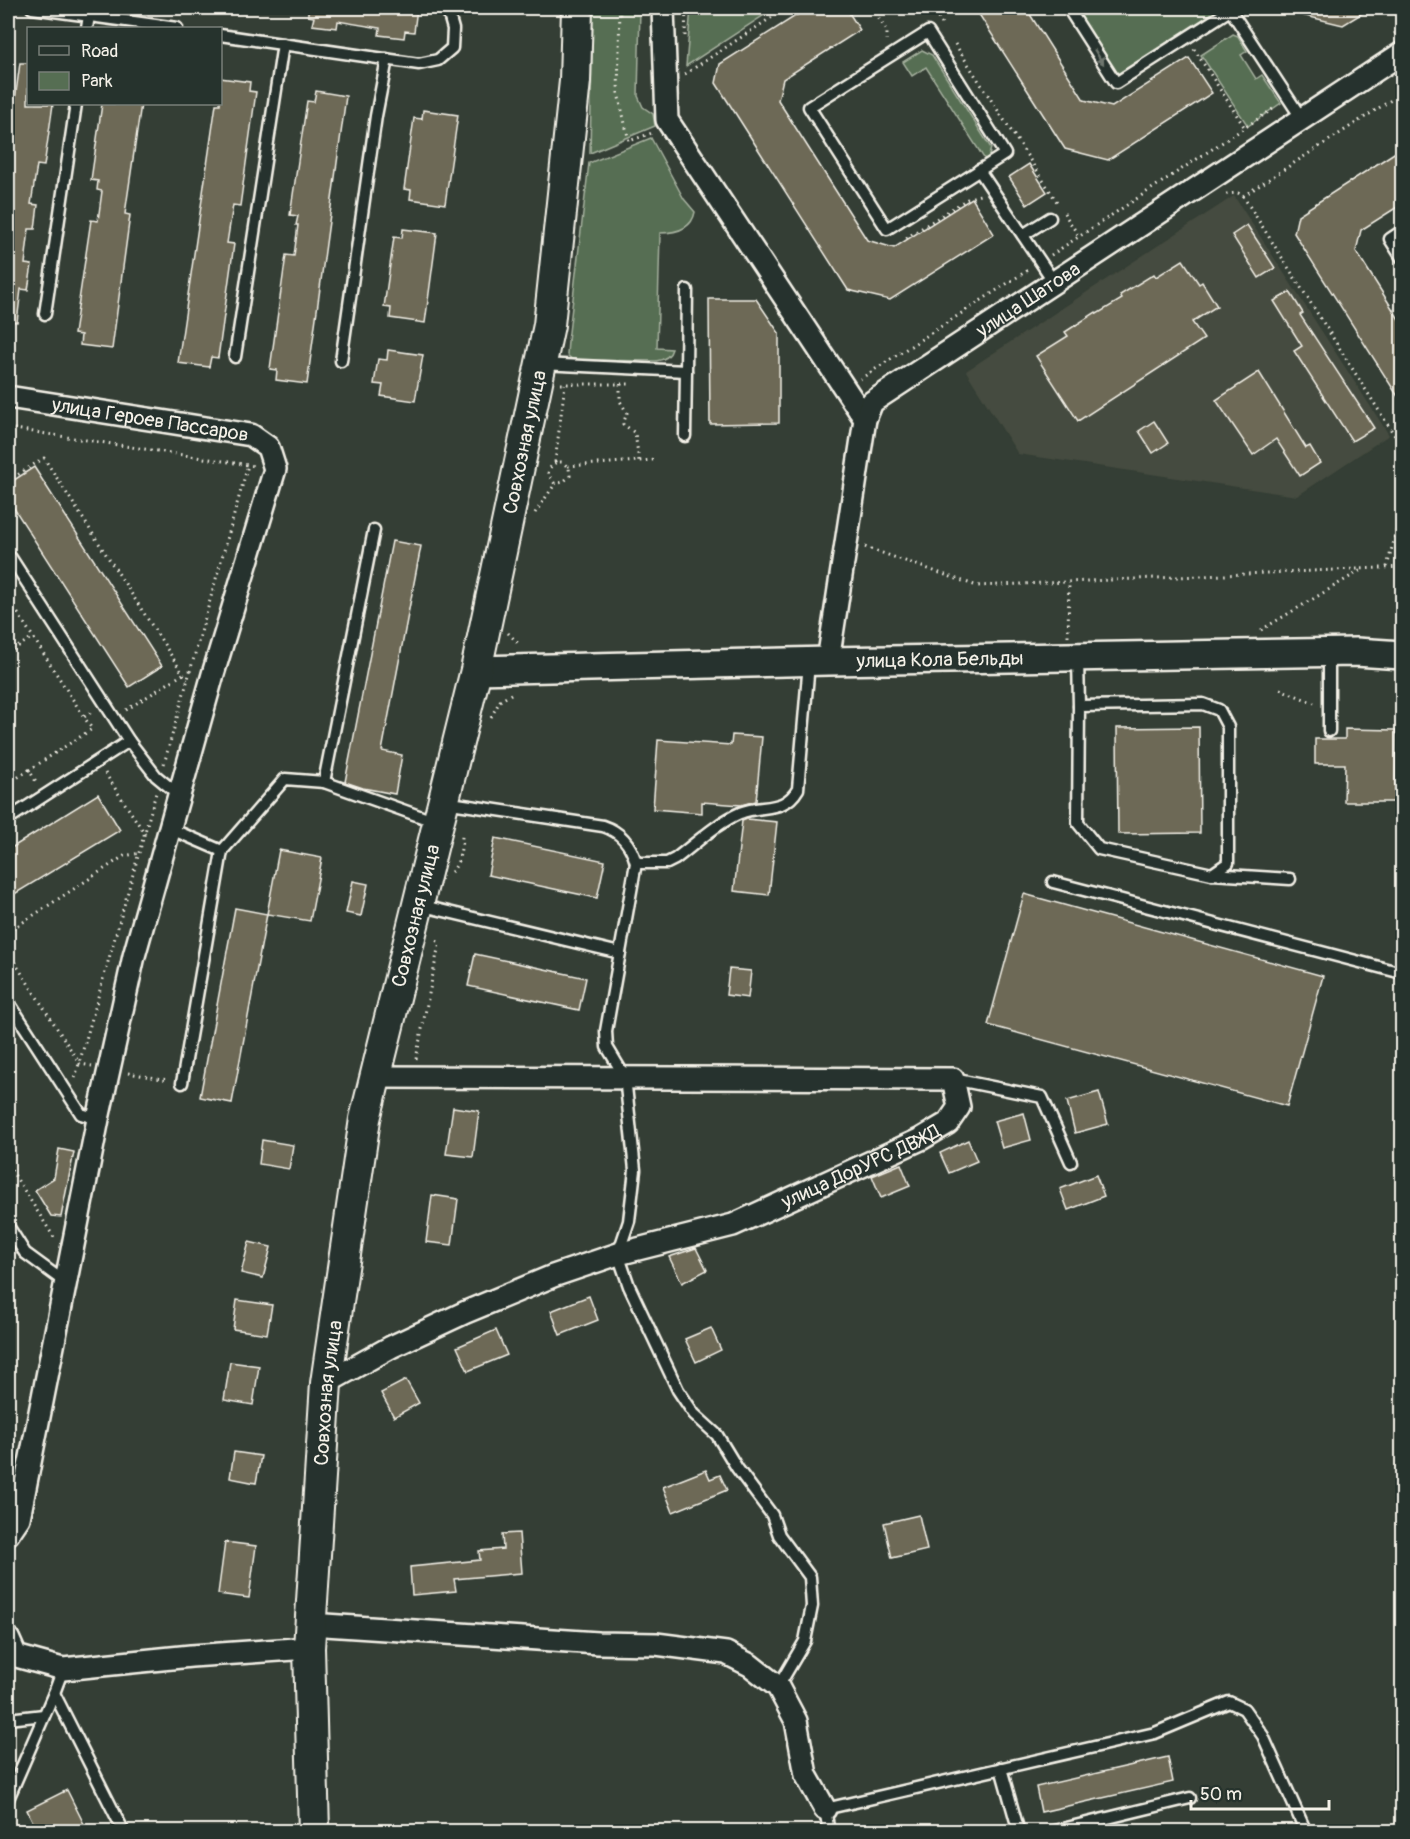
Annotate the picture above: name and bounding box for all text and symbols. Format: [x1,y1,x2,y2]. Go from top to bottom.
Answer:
legend [27,27,222,105]
text: Road [81,40,118,63]
one-way arrow [1093,49,1104,65]
text: Park [81,70,113,93]
street label: улица Шатова [970,256,1085,343]
street label: Совхозная улица [497,368,552,516]
street label: улица Героев Пассаров [49,391,250,447]
street label: улица Кола Бельды [855,645,1024,673]
street label: Совхозная улица [386,842,445,990]
street label: улица ДорУРС ДВЖД [776,1118,945,1214]
street label: Совхозная улица [308,1318,348,1466]
scale bar [1191,1773,1329,1811]
text: 50 m [1200,1783,1242,1806]

